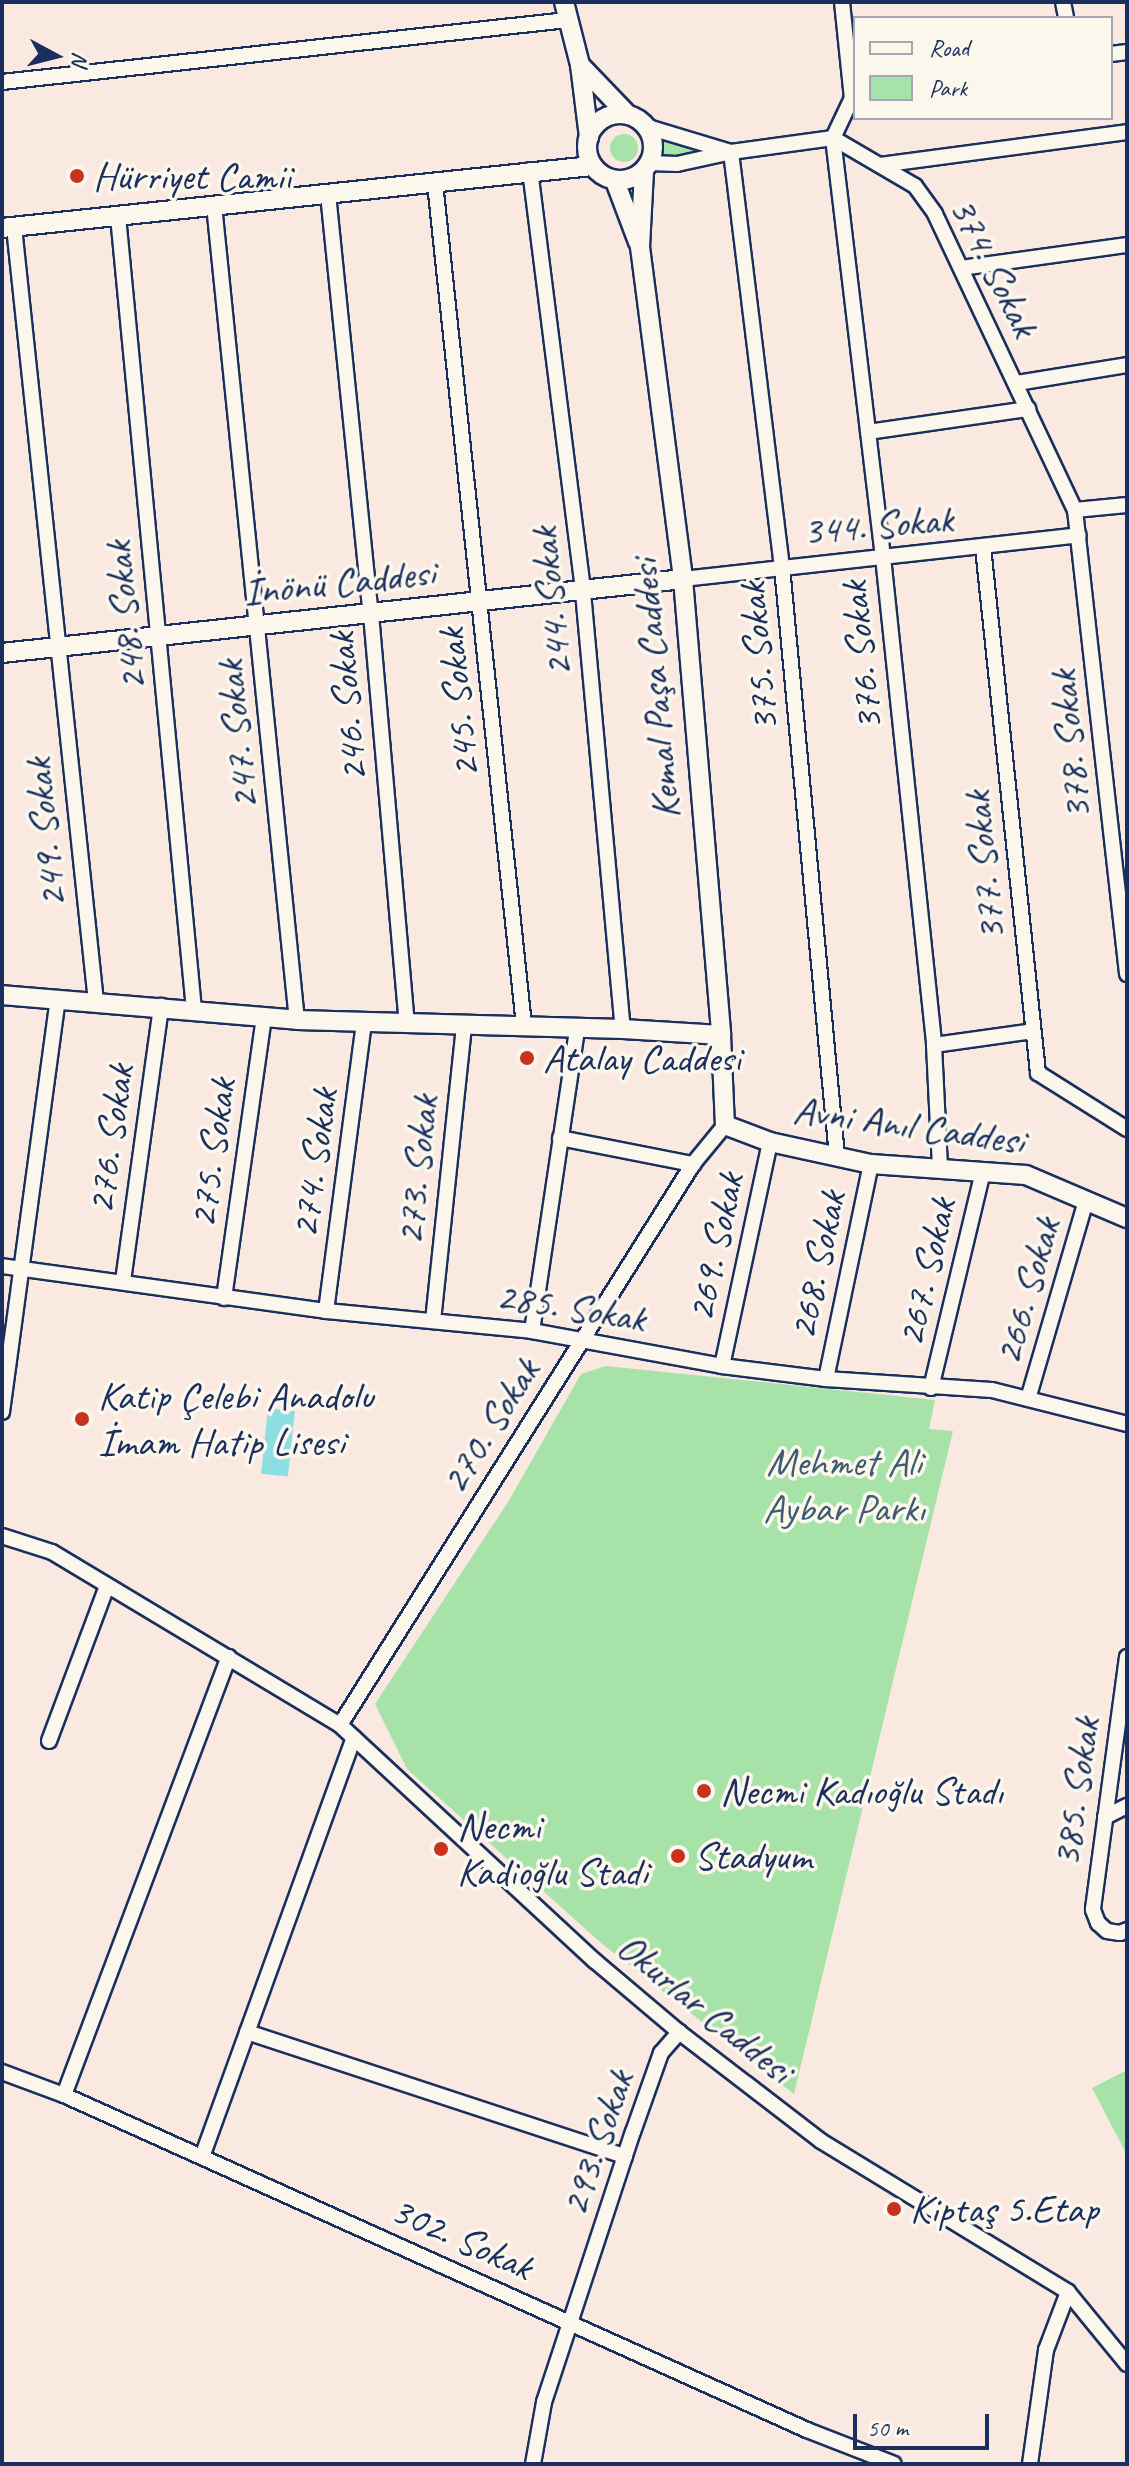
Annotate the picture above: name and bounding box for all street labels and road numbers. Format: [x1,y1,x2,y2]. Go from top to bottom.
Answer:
street label: 374. Sokak [939,189,1049,345]
street label: 344. Sokak [801,495,955,555]
street label: 244. Sokak [519,525,583,679]
street label: 248. Sokak [93,539,157,693]
street label: İnönü Caddesi [241,548,437,616]
street label: Kemal Paşa Caddesi [620,556,690,822]
street label: 376. Sokak [829,579,893,733]
street label: 375. Sokak [728,580,788,734]
street label: 245. Sokak [426,626,490,780]
street label: 246. Sokak [317,630,377,784]
street label: 247. Sokak [205,658,269,812]
street label: 378. Sokak [1038,668,1102,822]
street label: 249. Sokak [13,756,77,910]
street label: 377. Sokak [952,789,1016,943]
street label: 276. Sokak [76,1061,144,1217]
street label: 275. Sokak [178,1075,246,1231]
street label: 274. Sokak [280,1085,348,1241]
street label: Avni Anıl Caddesi [791,1085,1027,1165]
street label: 273. Sokak [385,1093,449,1247]
street label: 269. Sokak [676,1169,754,1325]
street label: 268. Sokak [778,1187,856,1343]
street label: 267. Sokak [886,1194,966,1350]
street label: 266. Sokak [983,1212,1071,1370]
street label: 285. Sokak [493,1272,649,1342]
street label: 270. Sokak [430,1350,550,1502]
street label: 385. Sokak [1042,1714,1110,1870]
street label: Okurlar Caddesi [607,1922,803,2094]
street label: 293. Sokak [550,2064,644,2222]
street label: 302. Sokak [384,2186,540,2290]

